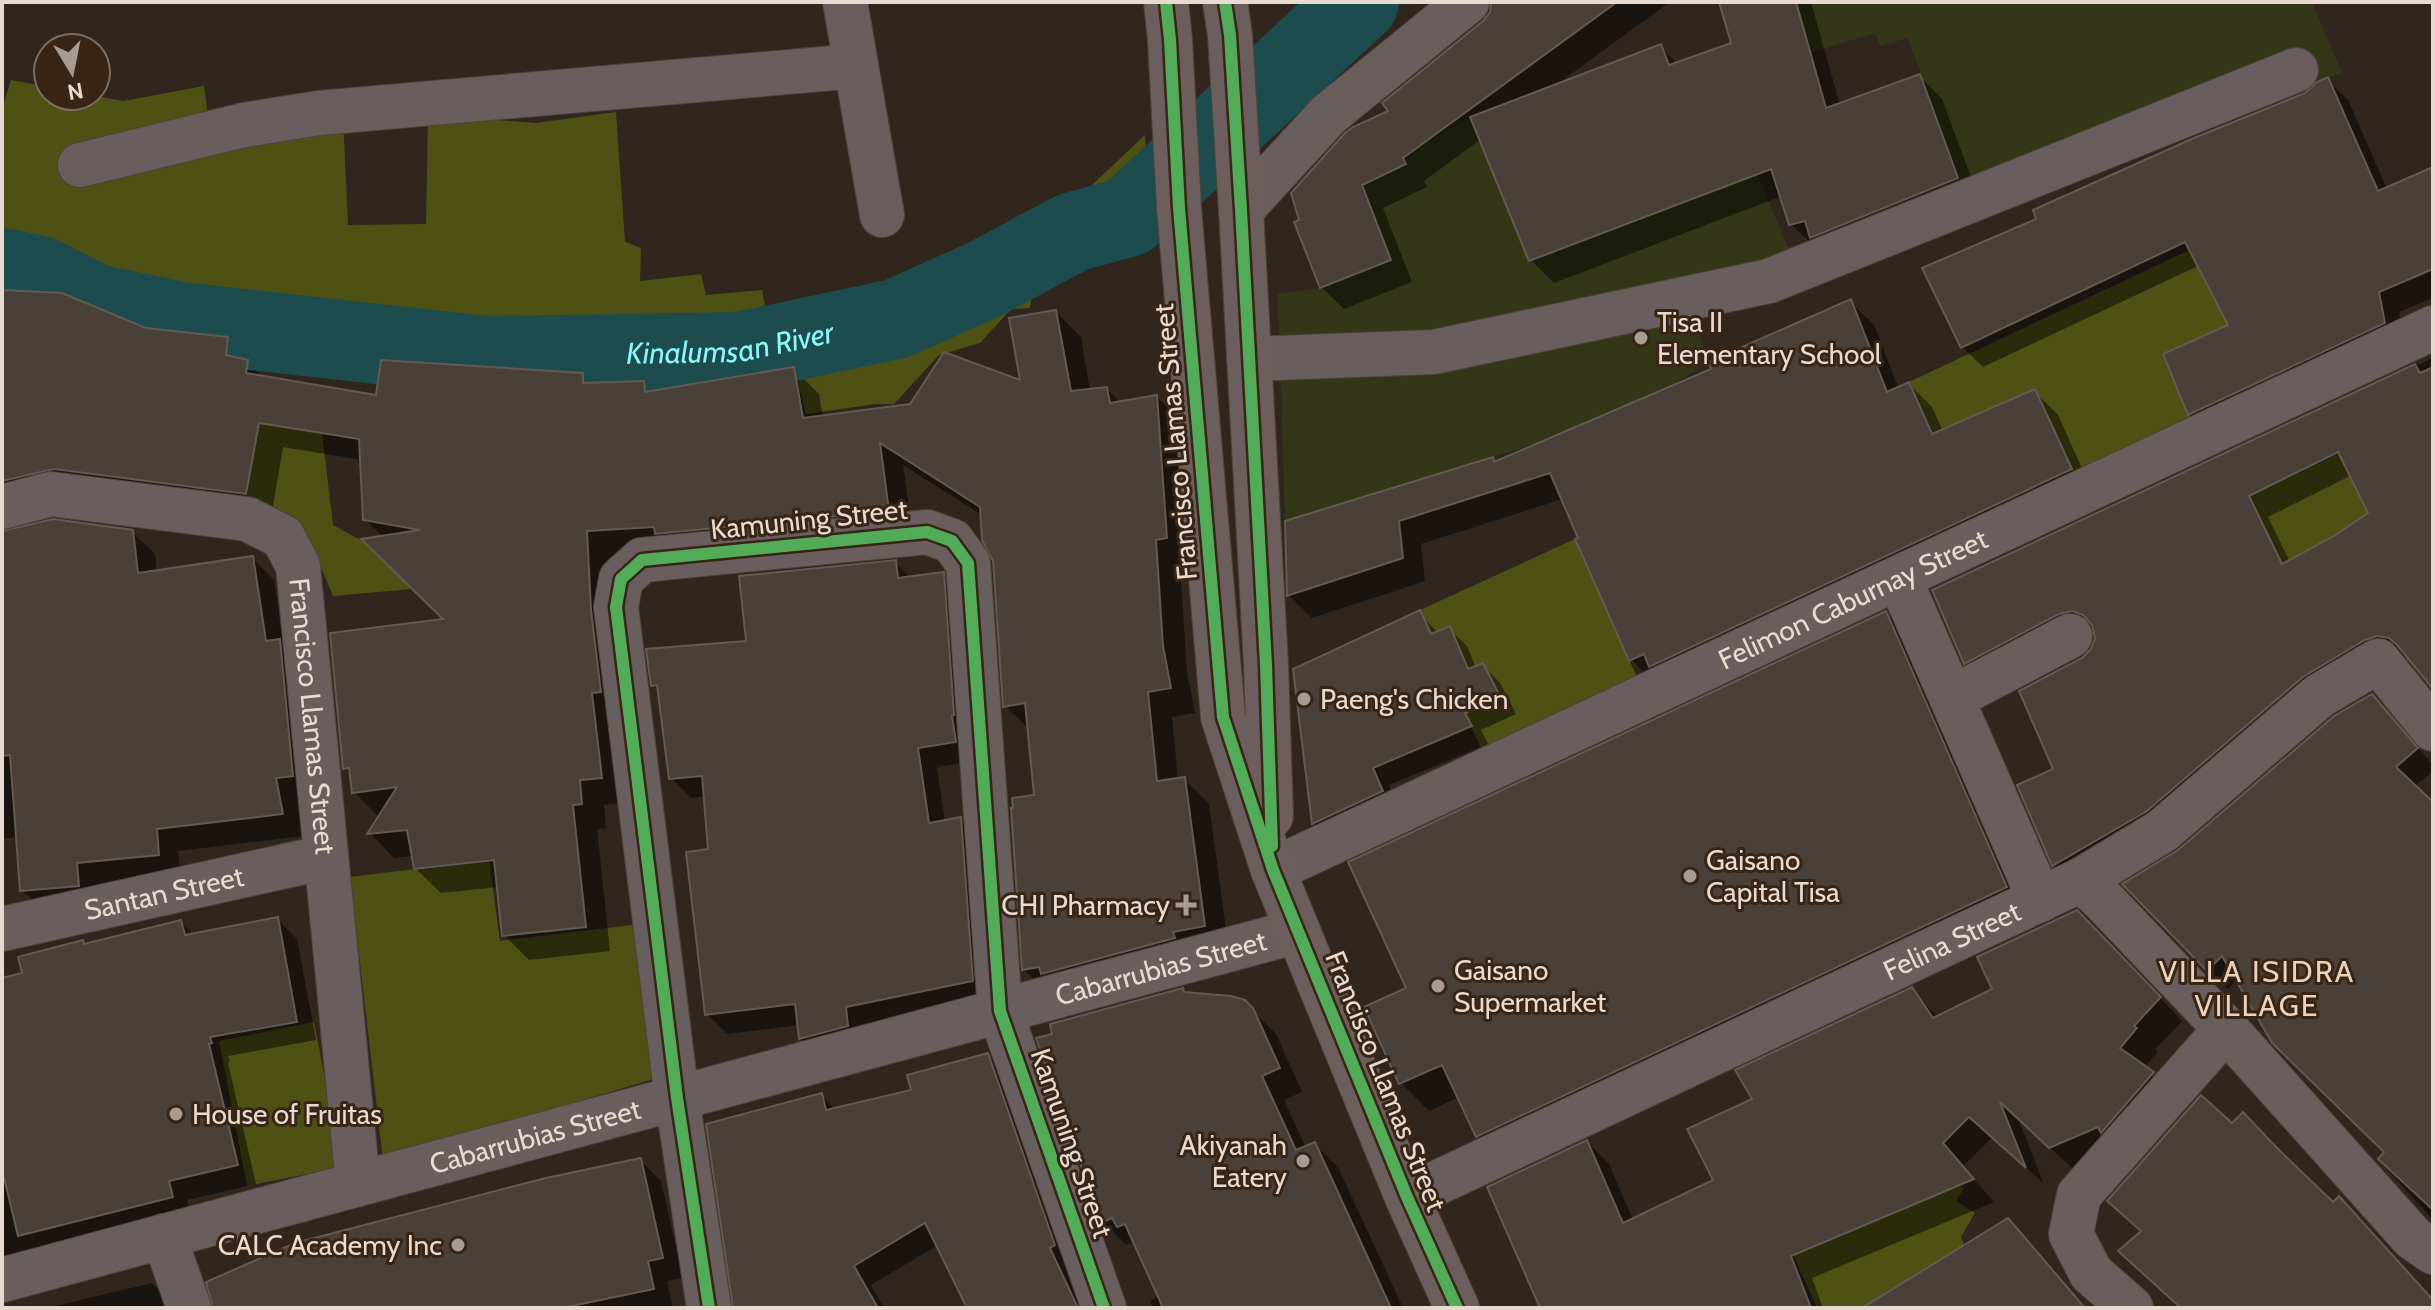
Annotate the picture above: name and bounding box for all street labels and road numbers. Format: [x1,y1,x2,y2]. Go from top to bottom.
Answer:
street label: Francisco Llamas Street [1146,302,1204,582]
street label: Kamuning Street [709,492,909,546]
street label: Felimon Caburnay Street [1713,522,1993,677]
street label: Francisco Llamas Street [282,576,343,856]
street label: Santan Street [81,859,247,927]
street label: Felina Street [1878,894,2026,988]
street label: Cabarrubias Street [1052,923,1270,1013]
street label: Francisco Llamas Street [1318,946,1454,1216]
street label: Kamuning Street [1024,1044,1120,1242]
street label: Cabarrubias Street [426,1092,644,1181]

